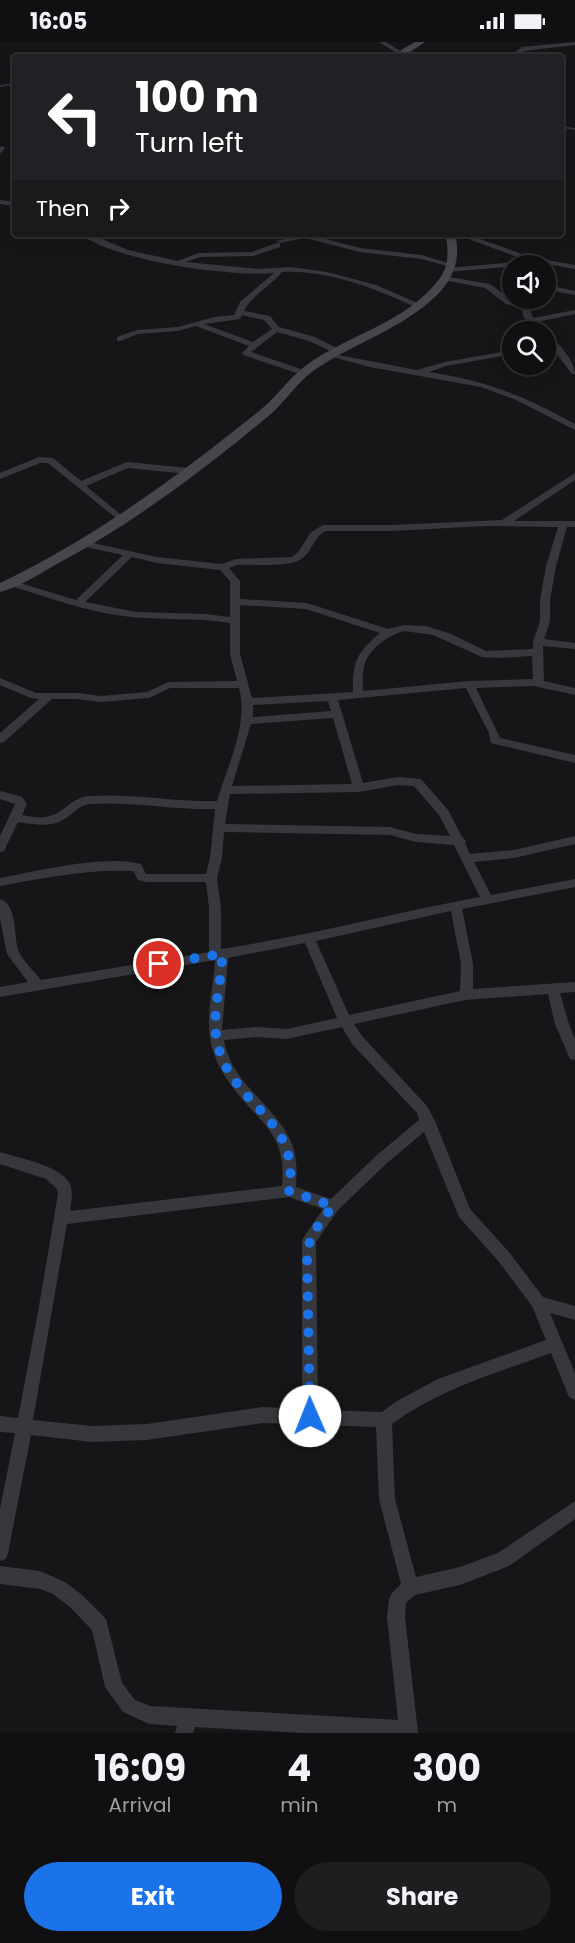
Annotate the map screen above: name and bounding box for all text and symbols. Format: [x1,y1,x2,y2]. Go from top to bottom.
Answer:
text: 16:05 [30,6,87,37]
text: 100 m [135,68,259,127]
icon: left [36,78,114,156]
text: Turn left [135,124,244,161]
icon: right [102,192,135,225]
text: Then [36,193,90,224]
map controls [502,255,556,375]
button: sound [502,255,556,309]
button: search [502,321,556,375]
pin [133,938,184,989]
icon: arrive [142,947,175,980]
position arrow [278,1384,342,1448]
text: 16:09 [94,1743,186,1794]
text: 4 [287,1743,311,1794]
text: 300 [412,1743,481,1794]
text: Arrival [109,1791,172,1819]
text: min [280,1791,318,1819]
text: m [436,1791,457,1819]
button: Exit [24,1862,282,1931]
button: Share [294,1862,551,1931]

